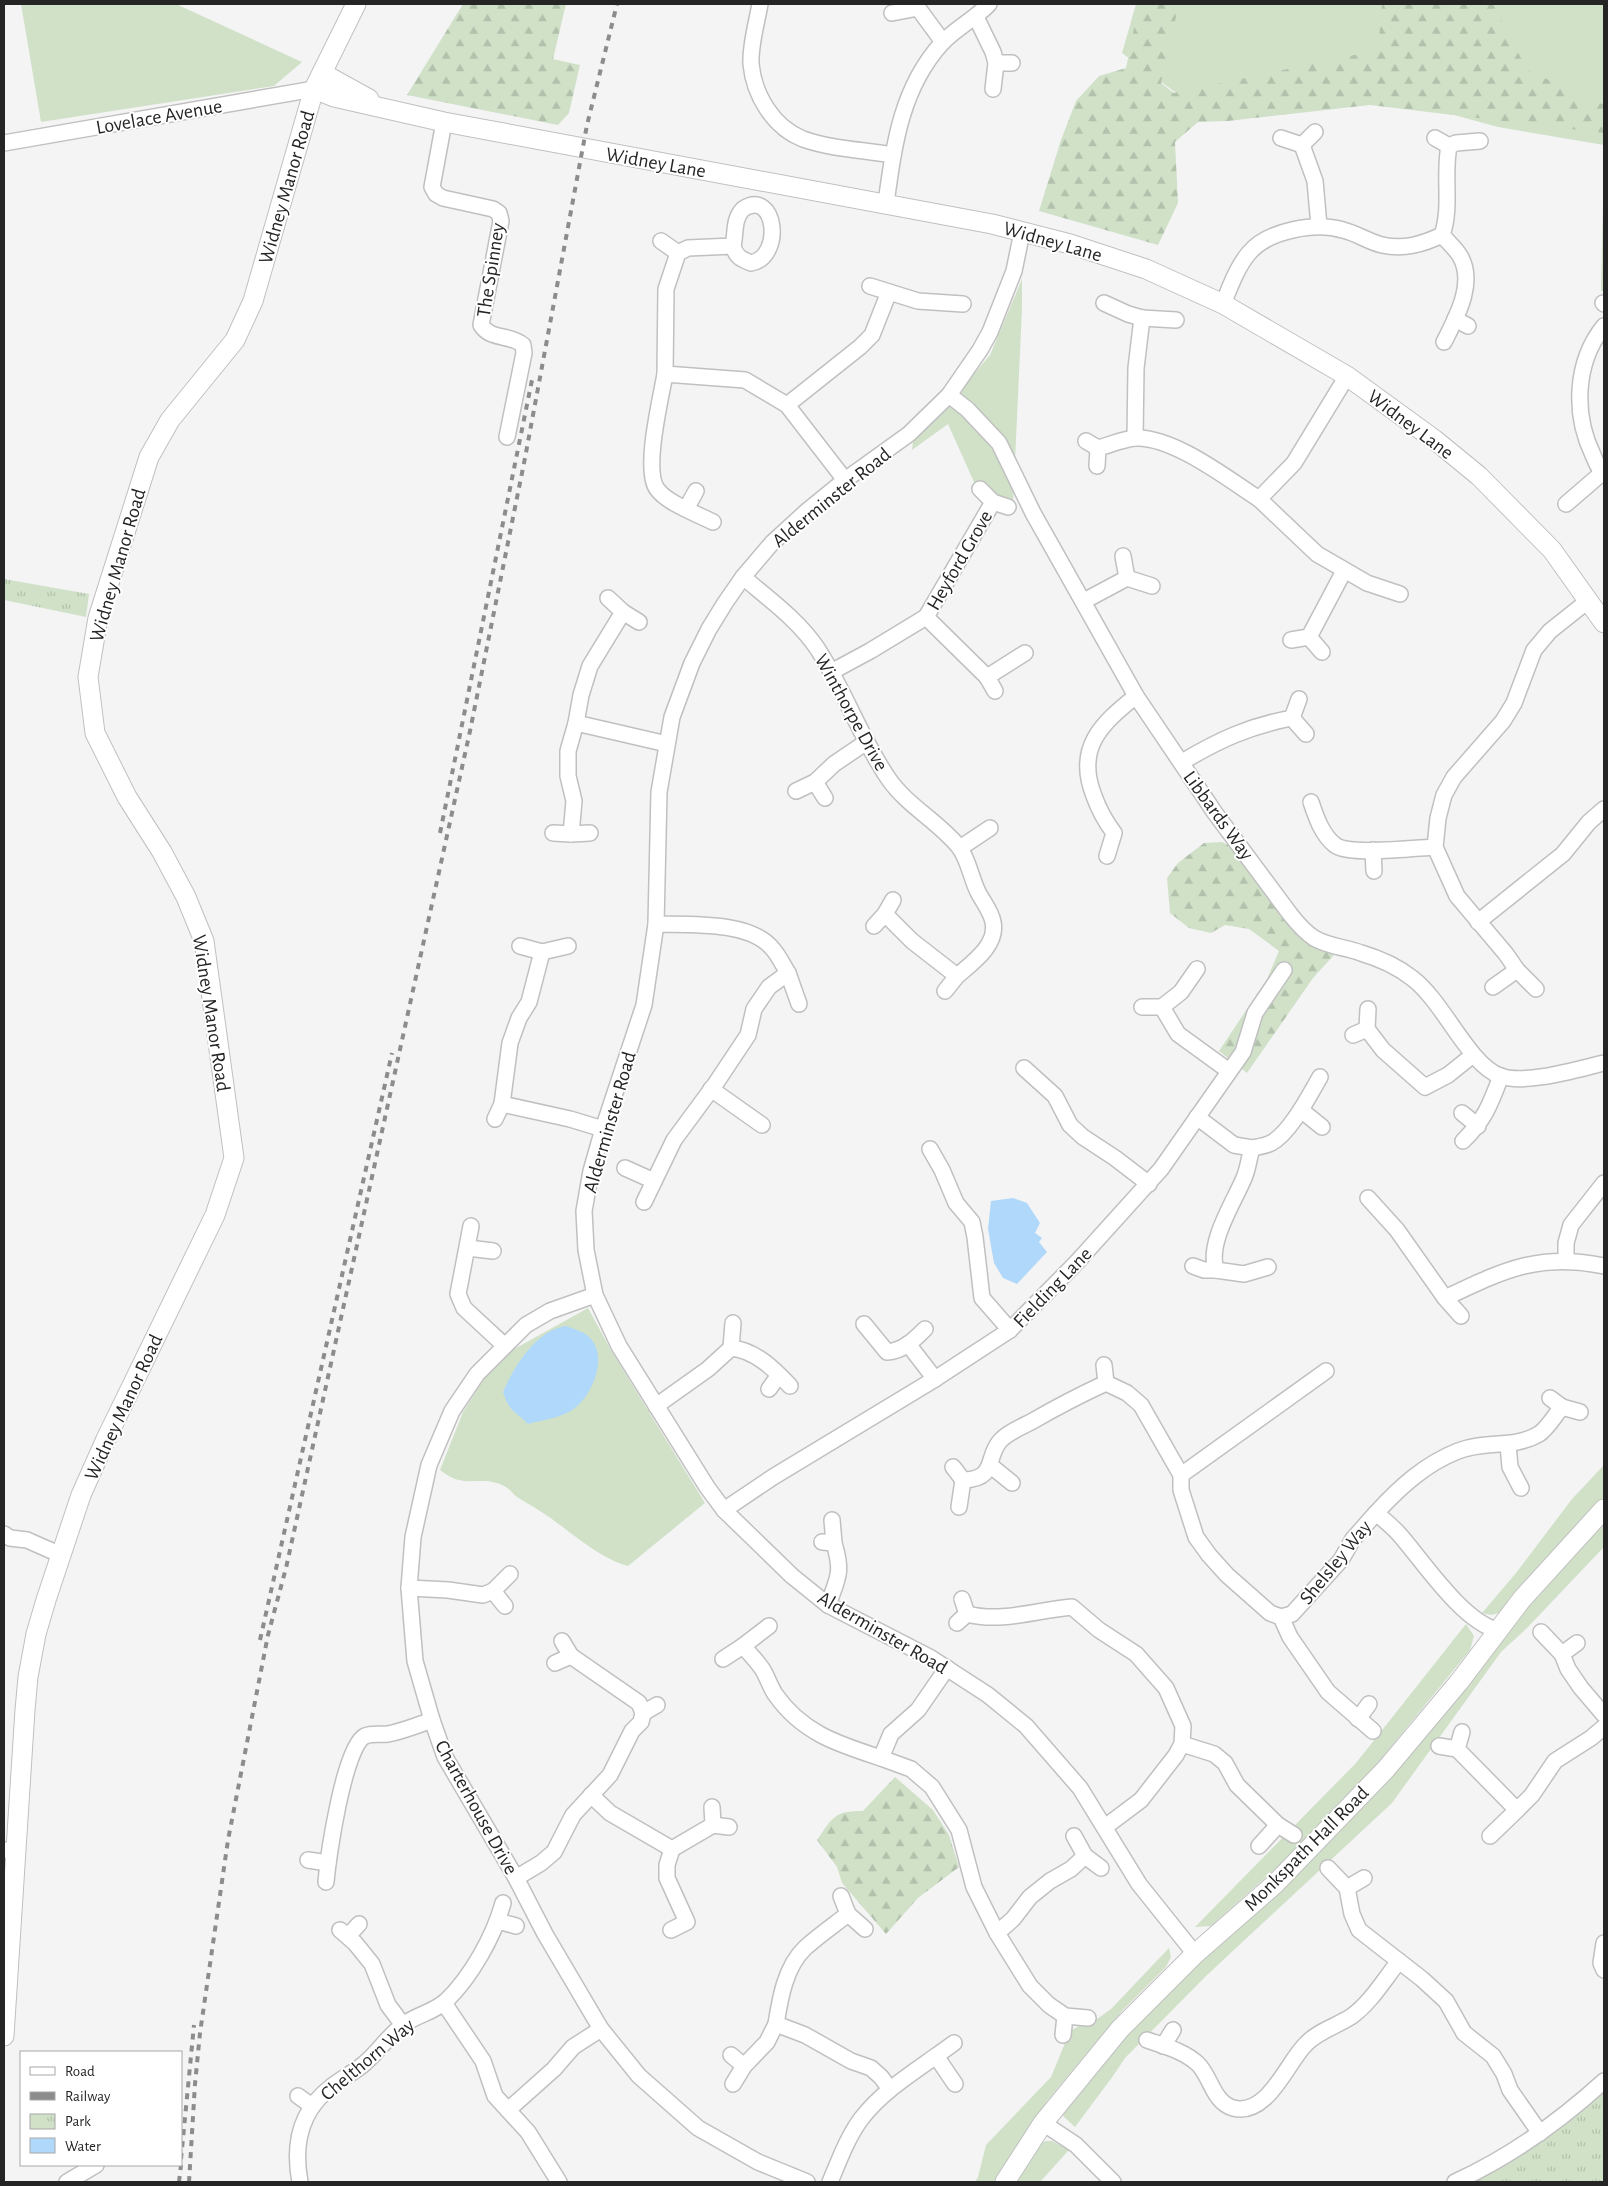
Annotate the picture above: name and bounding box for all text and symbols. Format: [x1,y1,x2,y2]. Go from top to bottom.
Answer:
street label: Lovelace Avenue [95,96,224,138]
street label: Widney Manor Road [255,108,318,266]
street label: Widney Lane [604,144,707,182]
street label: Widney Lane [1001,218,1104,266]
street label: The Spinney [474,221,508,319]
street label: Widney Lane [1364,386,1457,463]
street label: Alderminster Road [769,444,895,551]
street label: Widney Manor Road [86,486,149,644]
street label: Heyford Grove [923,507,996,614]
street label: Winthorpe Drive [811,651,891,774]
street label: Libbards Way [1179,767,1257,864]
street label: Widney Manor Road [189,933,233,1093]
street label: Alderminster Road [580,1049,640,1195]
street label: Fielding Lane [1010,1244,1096,1332]
street label: Widney Manor Road [81,1331,166,1483]
street label: Shelsley Way [1296,1517,1376,1608]
street label: Alderminster Road [814,1588,951,1678]
street label: Charterhouse Drive [431,1737,521,1878]
street label: Monkspath Hall Road [1241,1783,1373,1915]
street label: Chelthorn Way [317,2015,419,2105]
legend [20,2051,182,2166]
text: Road [65,2064,95,2079]
text: Railway [65,2089,111,2104]
text: Park [65,2114,91,2129]
text: Water [65,2139,101,2154]

